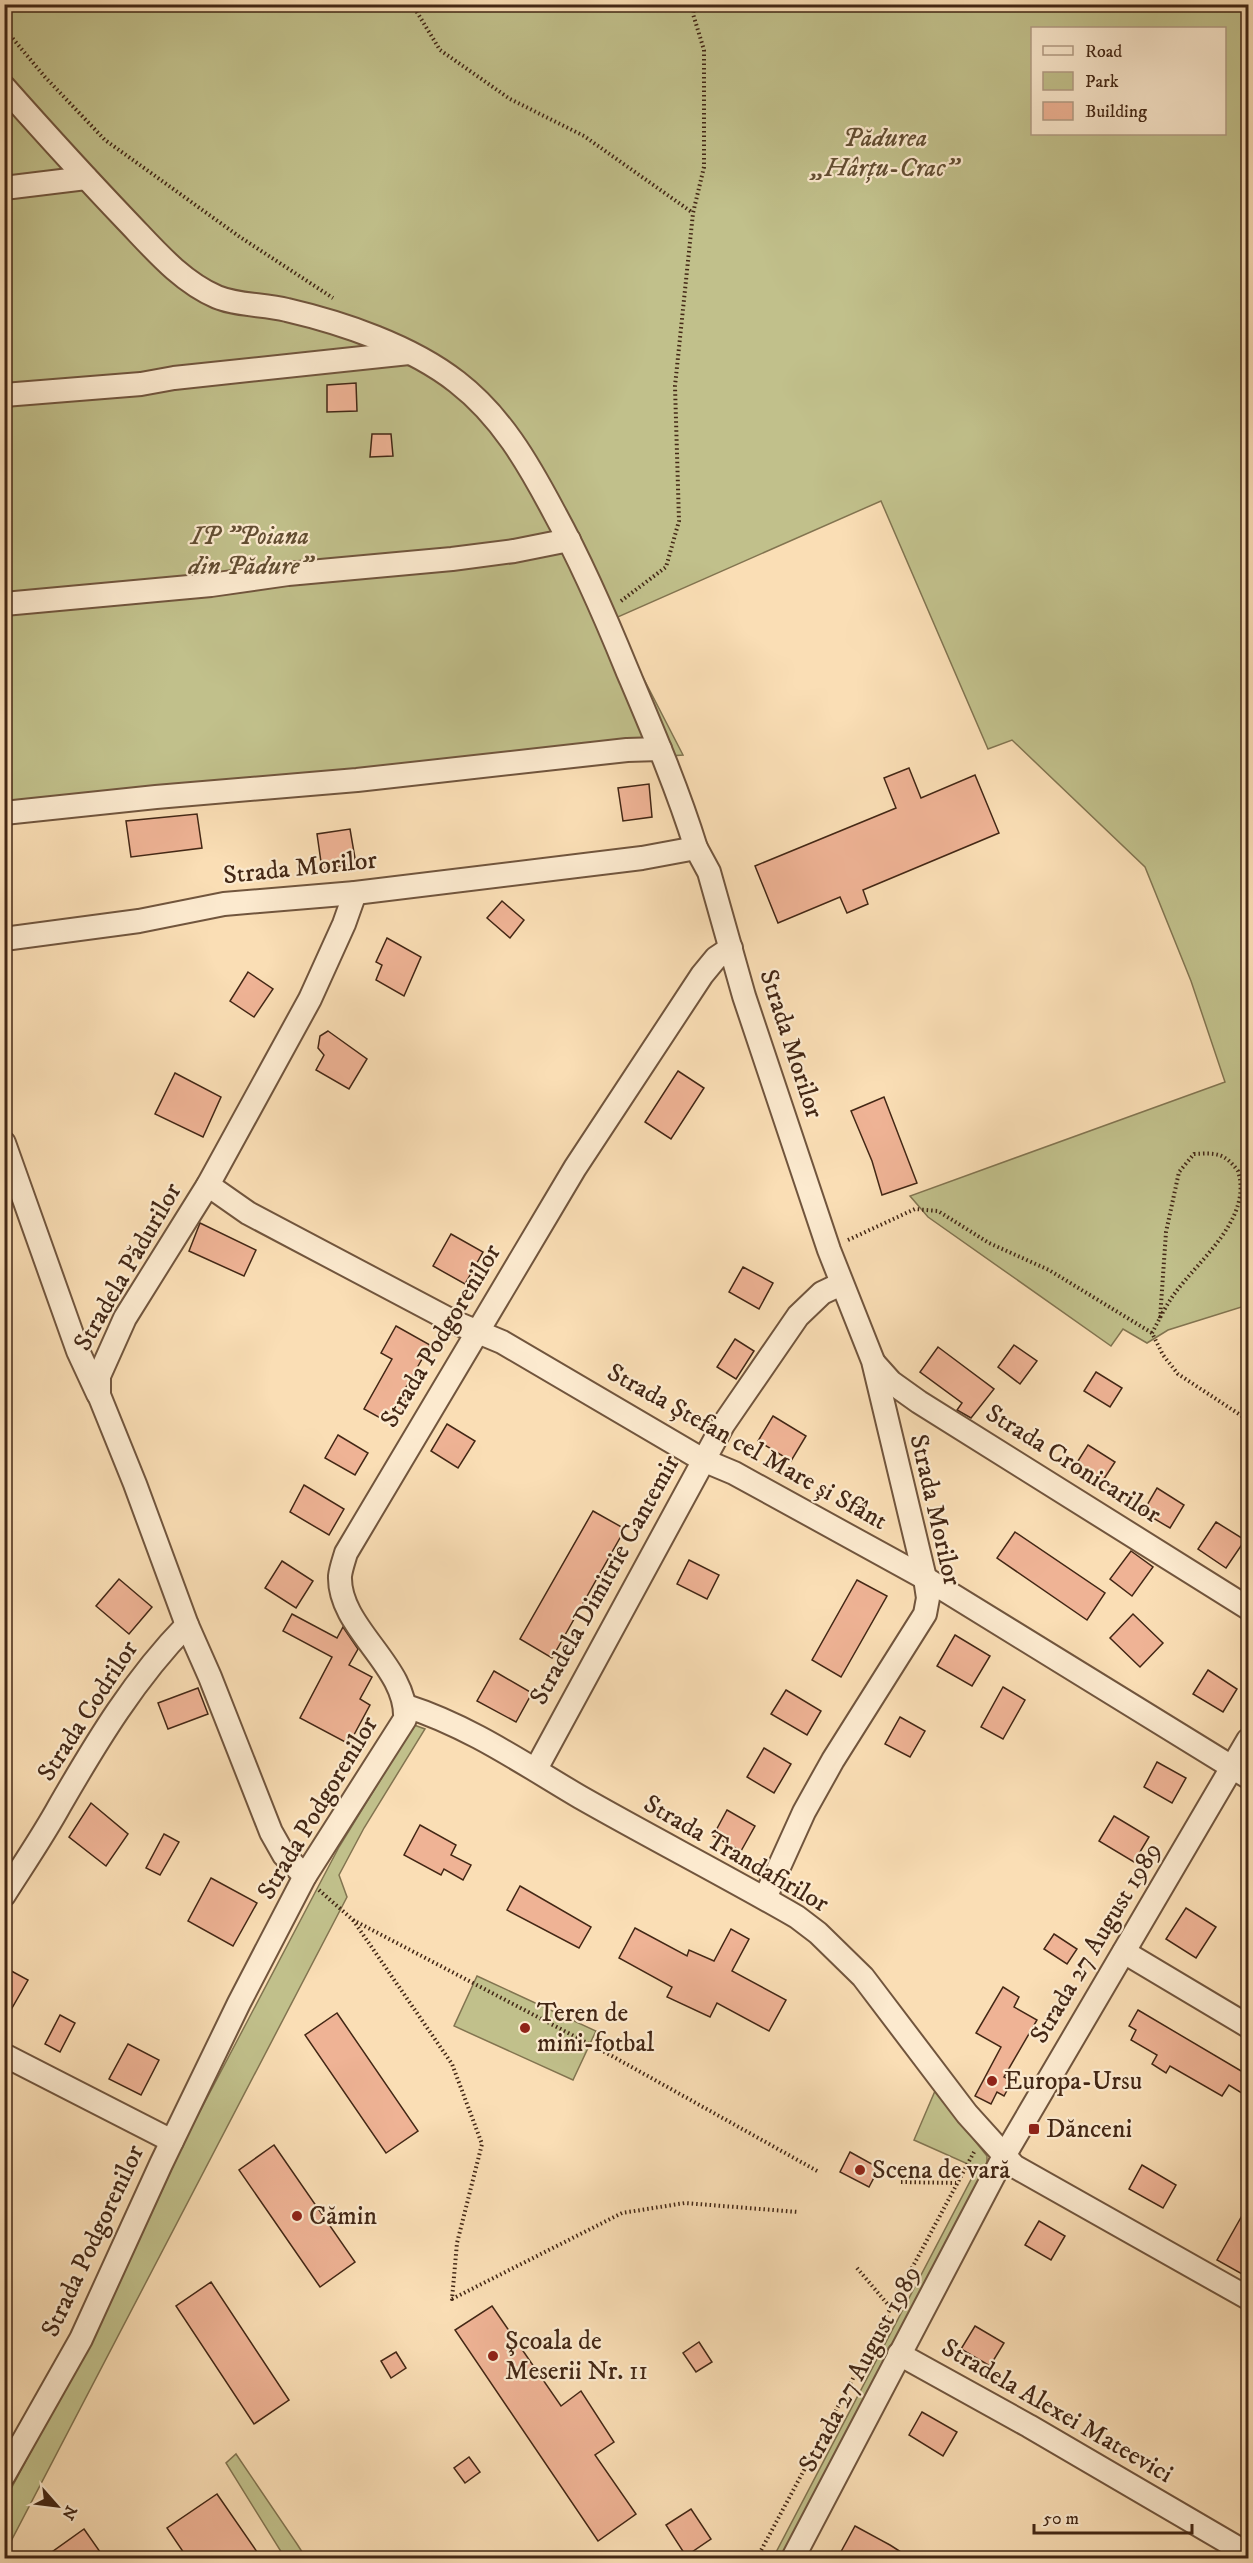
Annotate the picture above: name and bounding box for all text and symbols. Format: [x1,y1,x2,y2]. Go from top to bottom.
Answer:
legend [1031,27,1226,135]
text: Road [1085,41,1122,63]
text: Park [1085,71,1119,93]
text: Building [1085,101,1147,123]
park label: Pădurea „Hârțu-Crac” [809,122,962,185]
park label: IP "Poiana din Pădure" [187,520,315,583]
street label: Strada Morilor [221,843,379,892]
street label: Strada Morilor [751,965,831,1123]
street label: Stradela Pădurilor [66,1177,190,1357]
street label: Strada Podgorenilor [373,1238,509,1434]
street label: Strada Ștefan cel Mare și Sfânt [601,1356,893,1538]
street label: Strada Cronicarilor [979,1397,1167,1531]
street label: Strada Morilor [902,1431,969,1589]
street label: Stradela Dimitrie Cantemir [522,1449,688,1711]
street label: Strada Codrilor [30,1634,146,1788]
street label: Strada Podgorenilor [250,1710,386,1906]
street label: Strada Trandafirilor [637,1788,835,1921]
street label: Strada 27 August 1989 [1023,1836,1169,2050]
place label: Teren de mini-fotbal [537,1997,654,2060]
marker: Teren de mini-fotbal [518,2021,532,2035]
place label: Europa-Ursu [1004,2065,1142,2098]
marker: Europa-Ursu [985,2074,999,2088]
place label: Dănceni [1046,2113,1132,2146]
marker: Dănceni [1027,2122,1041,2136]
street label: Strada Podgorenilor [34,2139,152,2342]
place label: Scena de vară [872,2154,1010,2187]
marker: Scena de vară [853,2163,867,2177]
place label: Cămin [309,2200,378,2233]
marker: Cămin [290,2209,304,2223]
street label: Strada 27 August 1989 [792,2260,928,2478]
place label: Şcoala de Meserii Nr. 11 [505,2325,648,2388]
street label: Stradela Alexei Mateevici [935,2331,1179,2491]
marker: Şcoala de Meserii Nr. 11 [486,2349,500,2363]
north arrow [27,2476,87,2536]
scale bar [1034,2497,1192,2535]
text: N [57,2502,81,2523]
text: 50 m [1043,2508,1079,2530]

